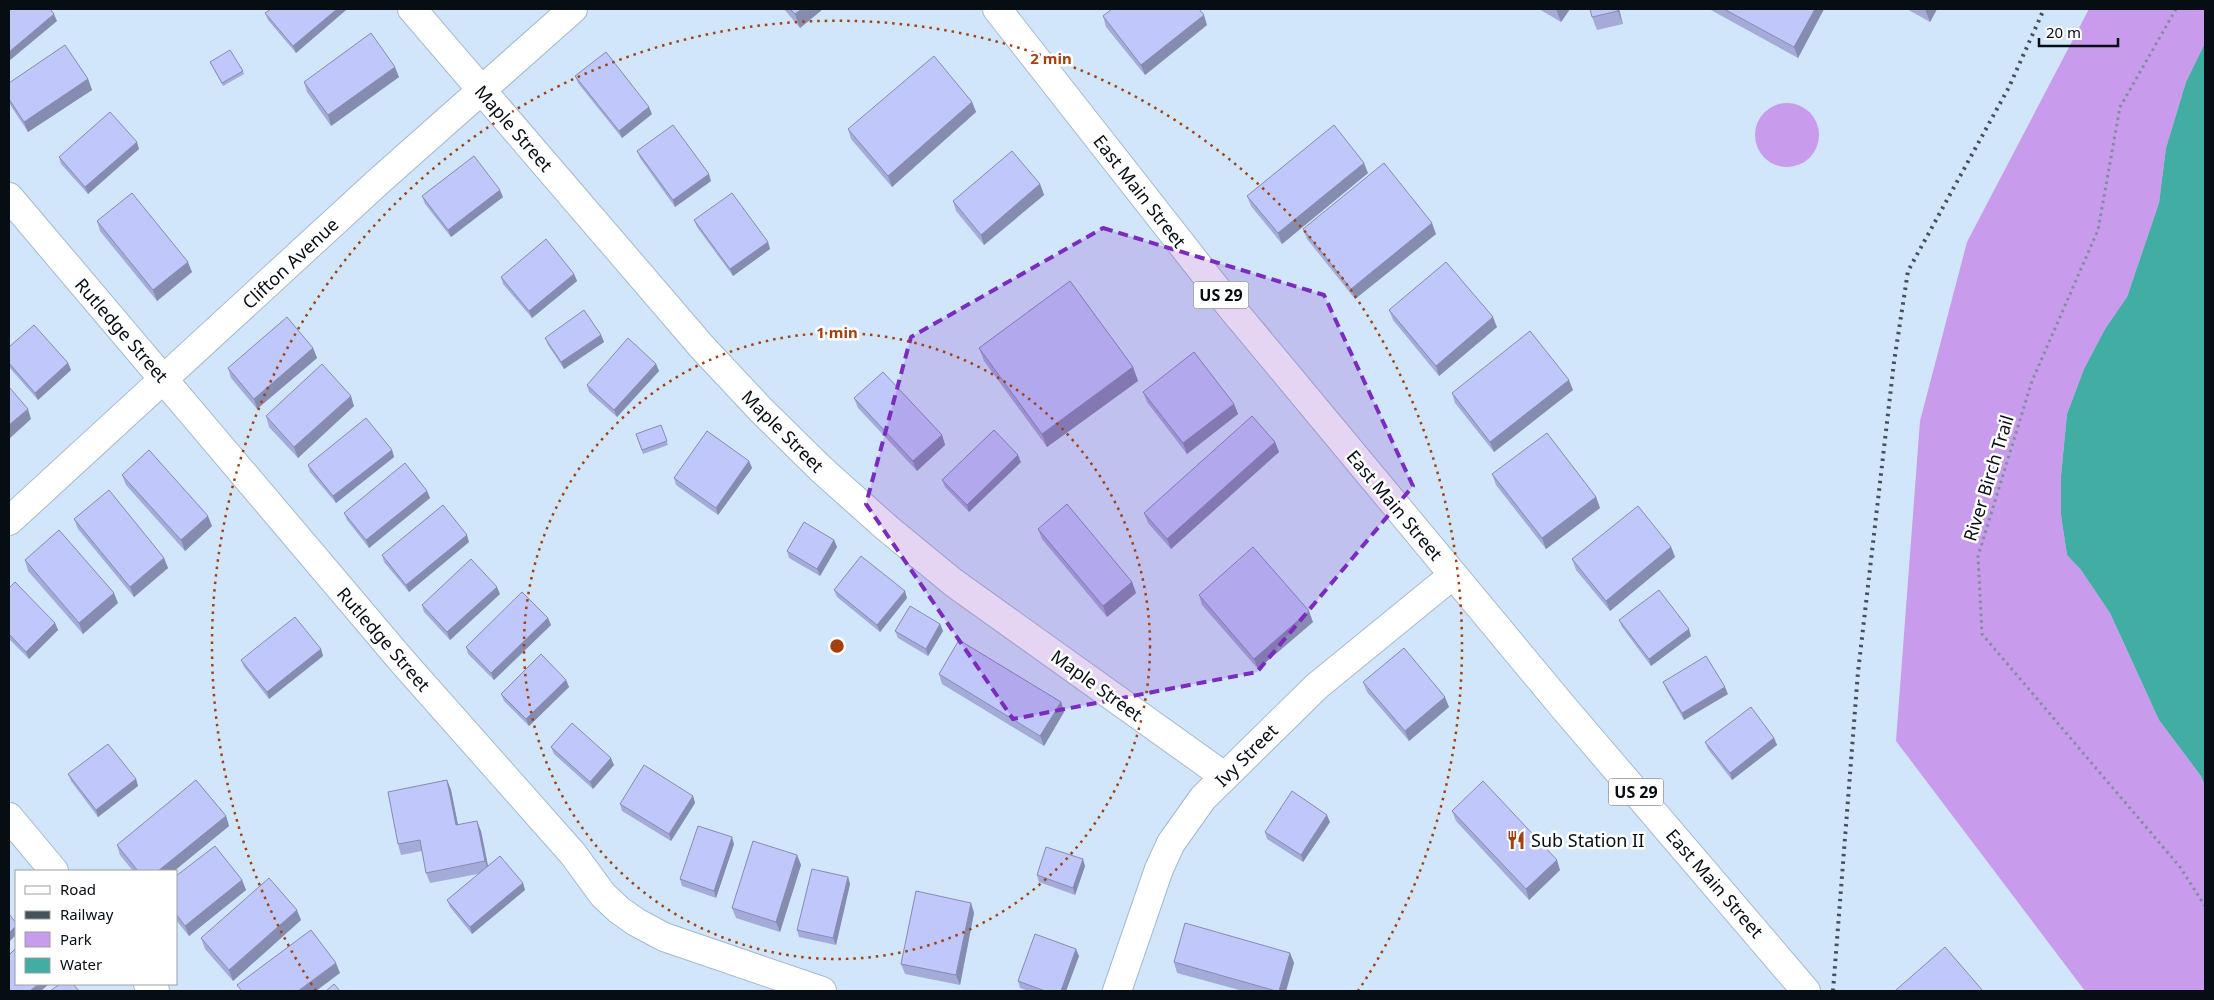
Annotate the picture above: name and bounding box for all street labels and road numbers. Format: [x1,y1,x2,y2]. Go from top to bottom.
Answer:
street label: Maple Street [470,80,559,177]
street label: East Main Street [1088,130,1192,253]
street label: Clifton Avenue [237,212,343,314]
street label: Rutledge Street [70,273,174,388]
road number: US 29 [1194,282,1248,308]
street label: Maple Street [737,385,830,478]
street label: River Birch Trail [1957,412,2019,544]
street label: East Main Street [1342,445,1449,566]
street label: Rutledge Street [332,582,436,697]
street label: Maple Street [1047,644,1148,727]
street label: Ivy Street [1209,718,1283,792]
road number: US 29 [1608,779,1664,806]
street label: East Main Street [1661,823,1769,943]

